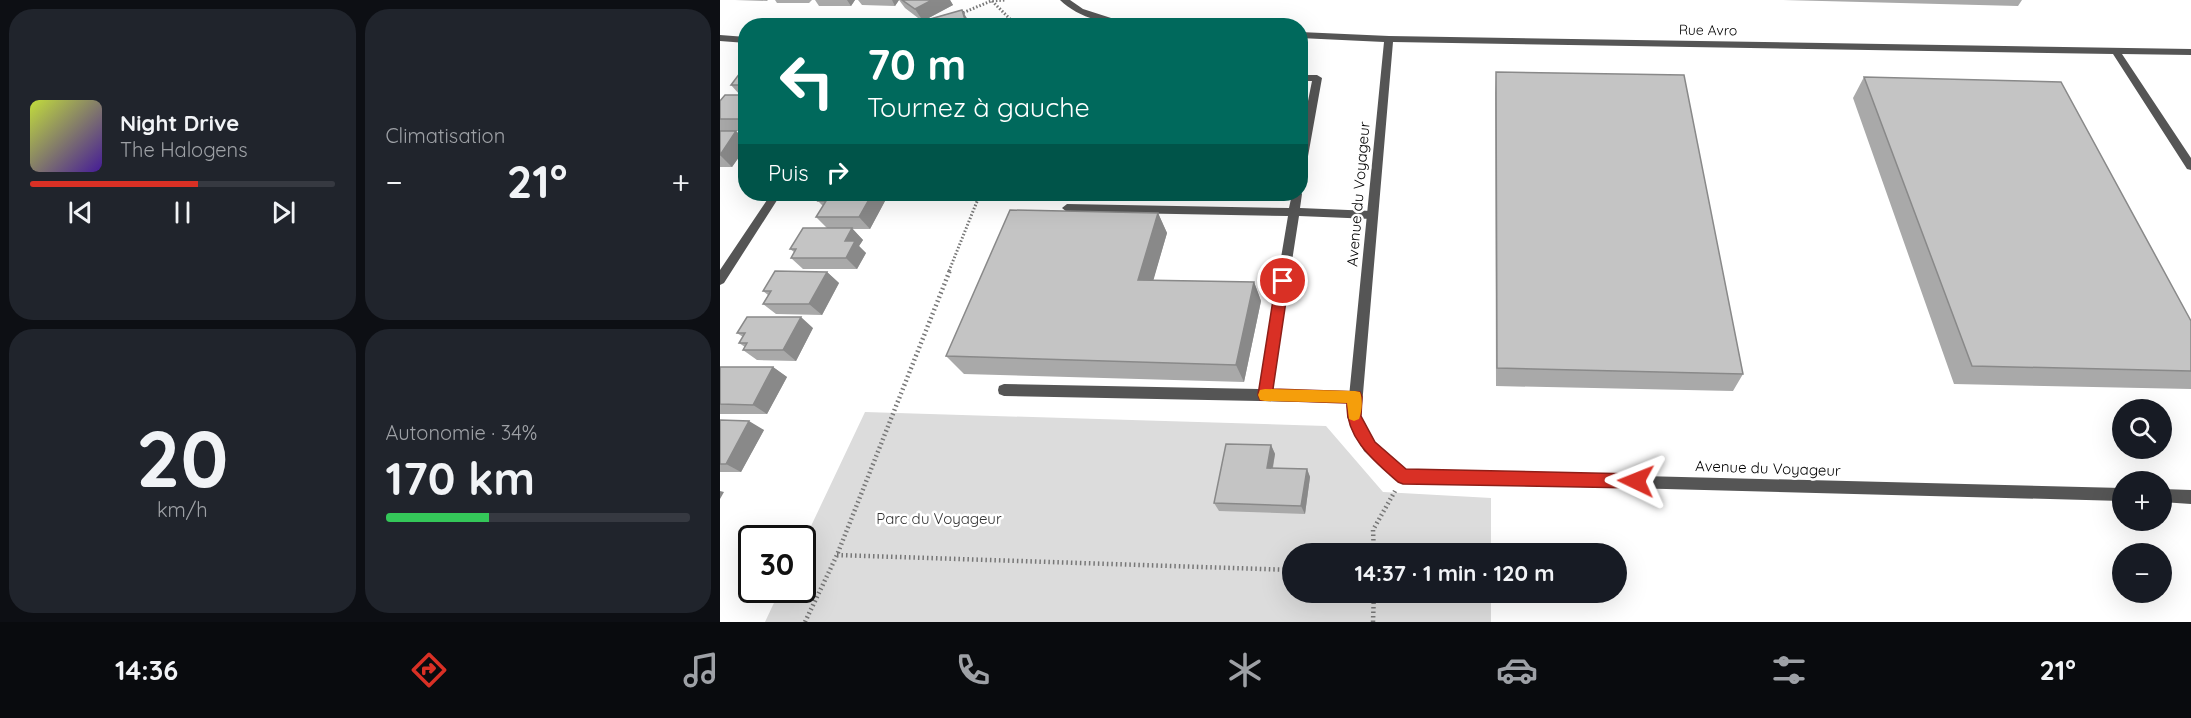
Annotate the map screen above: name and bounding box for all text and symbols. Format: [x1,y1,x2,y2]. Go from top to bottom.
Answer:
street label: Rue Avro [1679,20,1737,40]
text: 70 m [867,38,966,91]
icon: left [768,42,846,120]
text: Tournez à gauche [867,90,1090,124]
text: Night Drive [120,109,239,137]
street label: Avenue du Voyageur [1342,120,1374,267]
text: Climatisation [386,123,505,148]
text: The Halogens [120,137,248,162]
text: 21° [507,153,567,209]
icon: right [821,156,854,189]
text: Puis [768,159,809,187]
text: − [386,161,403,202]
text: + [671,161,690,202]
icon: previous [64,196,97,229]
icon: pause [166,196,199,229]
icon: next [267,196,300,229]
pin [1257,255,1308,306]
icon: arrive [1266,264,1299,297]
map controls [2112,399,2172,603]
button: search [2112,399,2172,459]
text: 20 [136,409,228,507]
text: Autonomie · 34% [386,420,537,445]
position arrow [1604,449,1668,513]
text: 170 km [386,450,535,506]
street label: Avenue du Voyageur [1695,456,1841,480]
button: + [2112,471,2172,531]
text: km/h [157,497,208,522]
park label: Parc du Voyageur [876,509,1002,528]
speed limit sign: 30 [738,525,816,603]
button: − [2112,543,2172,603]
text: 14:37 · 1 min · 120 m [1354,559,1555,587]
icon: directions [408,649,450,691]
icon: music [680,649,722,691]
icon: phone [952,649,994,691]
icon: climate [1224,649,1266,691]
icon: car [1496,649,1538,691]
icon: filters [1768,649,1810,691]
text: 14:36 [115,653,178,687]
text: 21° [2039,653,2076,687]

